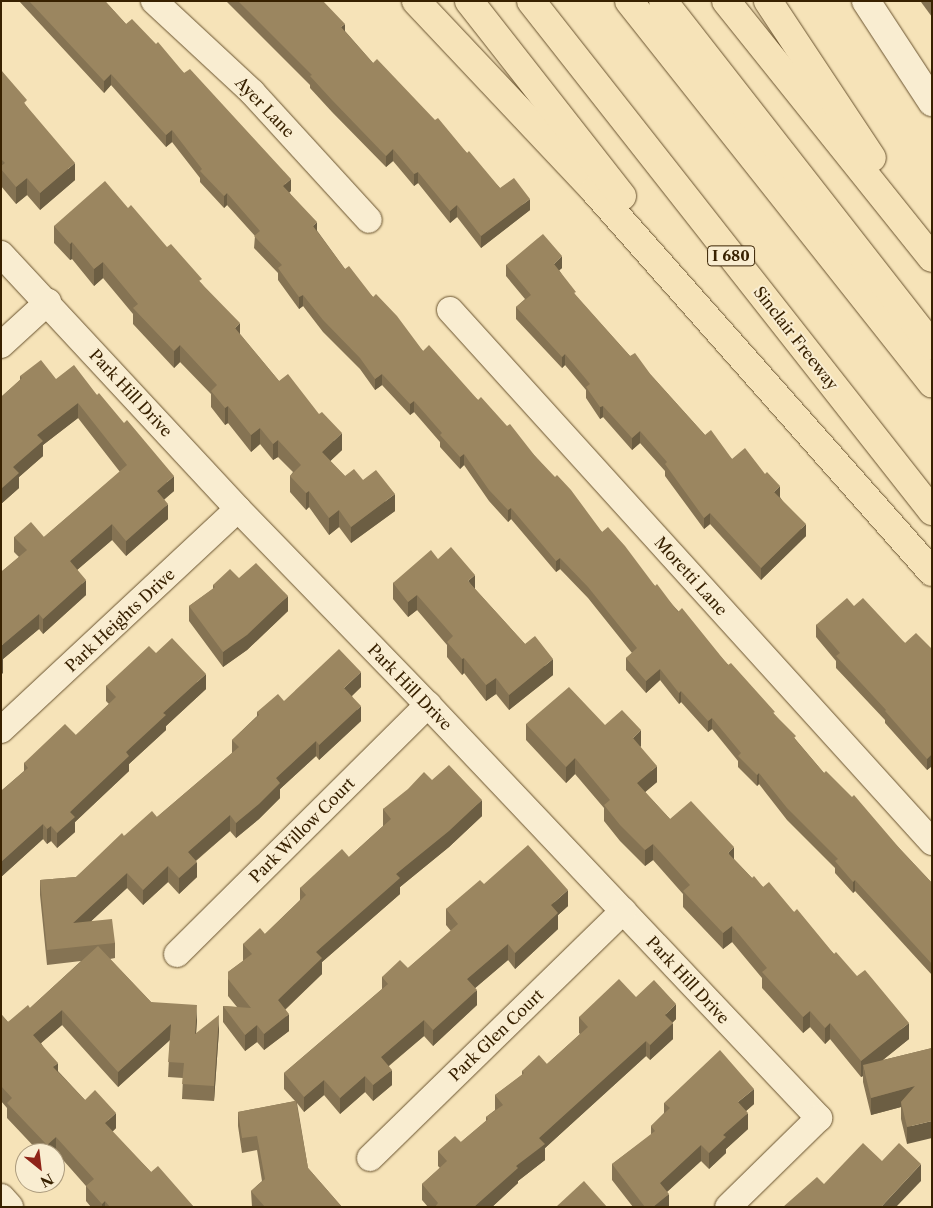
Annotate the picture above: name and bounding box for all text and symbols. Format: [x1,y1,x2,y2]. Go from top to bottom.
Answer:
street label: Ayer Lane [231,73,299,141]
road number: I 680 [706,244,756,268]
street label: Sinclair Freeway [750,282,842,394]
street label: Park Hill Drive [85,345,177,441]
street label: Moretti Lane [651,533,731,619]
street label: Park Heights Drive [61,564,179,676]
street label: Park Hill Drive [364,640,456,734]
street label: Park Willow Court [245,773,359,887]
street label: Park Hill Drive [642,932,734,1028]
street label: Park Glen Court [445,985,547,1085]
north arrow [15,1143,65,1193]
text: N [37,1169,56,1191]

